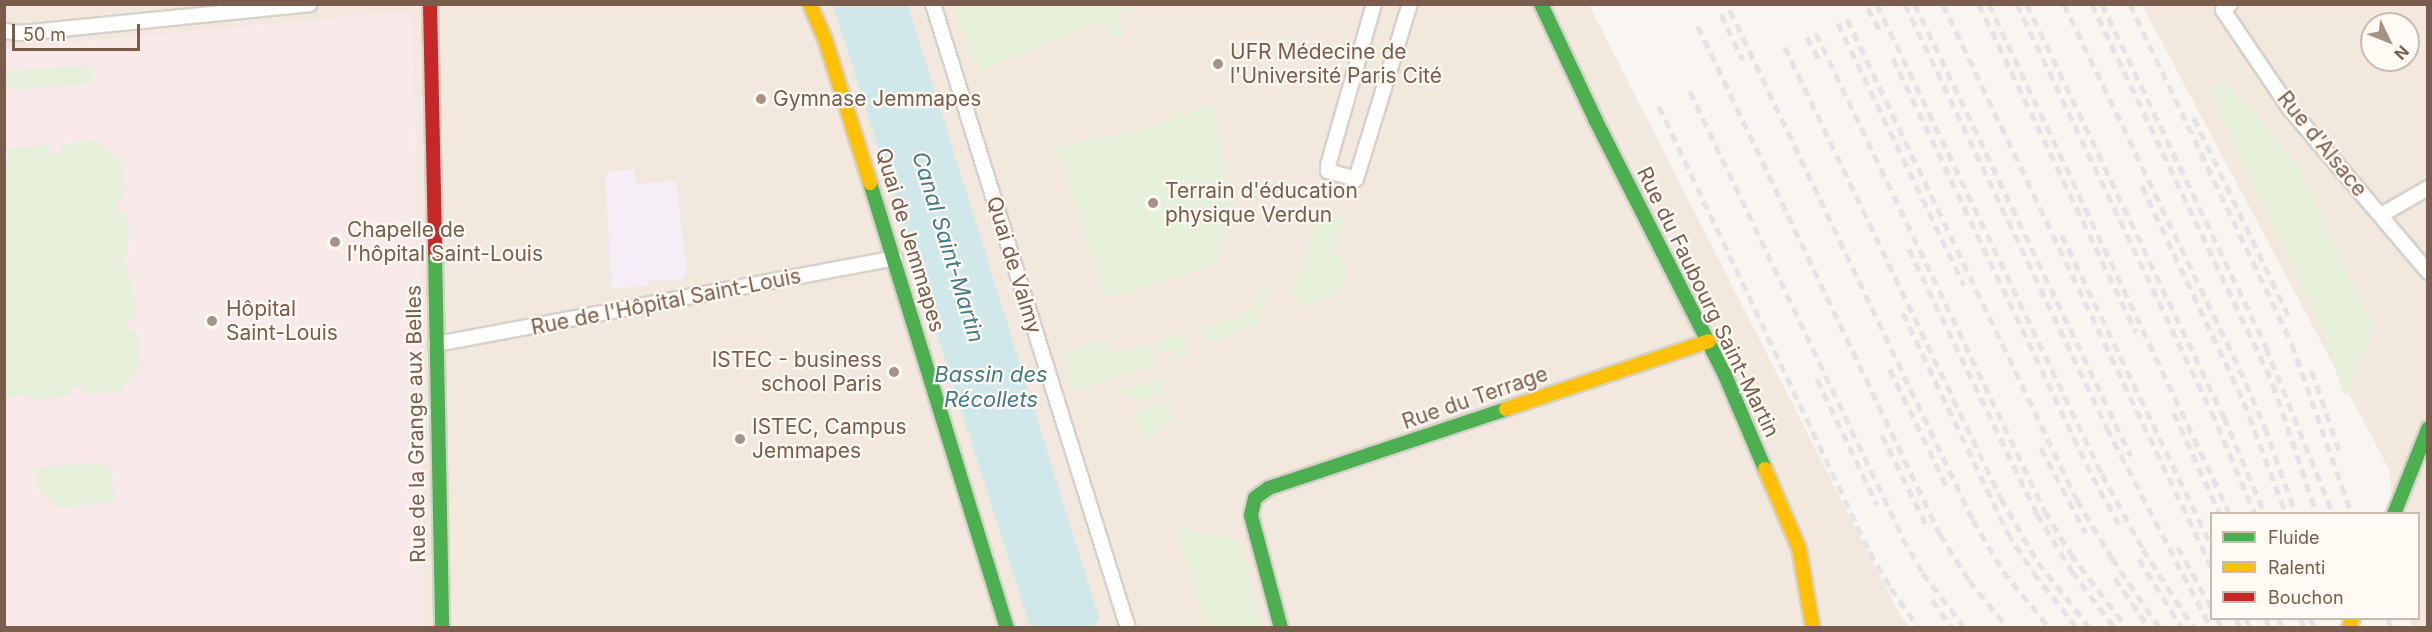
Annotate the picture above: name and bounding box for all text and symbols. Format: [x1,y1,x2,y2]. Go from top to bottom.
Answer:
scale bar [15,12,142,50]
north arrow [2360,12,2420,72]
text: 50 m [23,24,66,45]
place label: UFR Médecine de l'Université Paris Cité [1230,39,1442,89]
text: N [2390,42,2413,64]
marker: UFR Médecine de l'Université Paris Cité [1211,57,1225,71]
place label: Gymnase Jemmapes [773,86,981,112]
street label: Rue d'Alsace [2272,86,2372,202]
marker: Gymnase Jemmapes [754,92,768,106]
street label: Quai de Jemmapes [870,145,950,335]
water label: Canal Saint-Martin [906,148,990,346]
street label: Rue du Faubourg Saint-Martin [1631,163,1785,441]
place label: Terrain d'éducation physique Verdun [1165,178,1358,228]
street label: Quai de Valmy [981,193,1047,337]
marker: Terrain d'éducation physique Verdun [1146,196,1160,210]
place label: Chapelle de l'hôpital Saint-Louis [347,217,543,267]
marker: Chapelle de l'hôpital Saint-Louis [328,235,342,249]
street label: Rue de l'Hôpital Saint-Louis [529,263,803,341]
street label: Rue de la Grange aux Belles [401,285,431,563]
place label: Hôpital Saint-Louis [226,296,338,346]
marker: Hôpital Saint-Louis [203,312,221,330]
place label: ISTEC - business school Paris [712,347,882,397]
water label: Bassin des Récollets [934,361,1048,412]
street label: Rue du Terrage [1399,361,1551,435]
marker: ISTEC - business school Paris [887,365,901,379]
place label: ISTEC, Campus Jemmapes [752,414,906,464]
marker: ISTEC, Campus Jemmapes [733,432,747,446]
legend [2210,512,2420,620]
text: Fluide [2268,527,2320,548]
text: Ralenti [2268,557,2325,578]
text: Bouchon [2268,587,2344,608]

